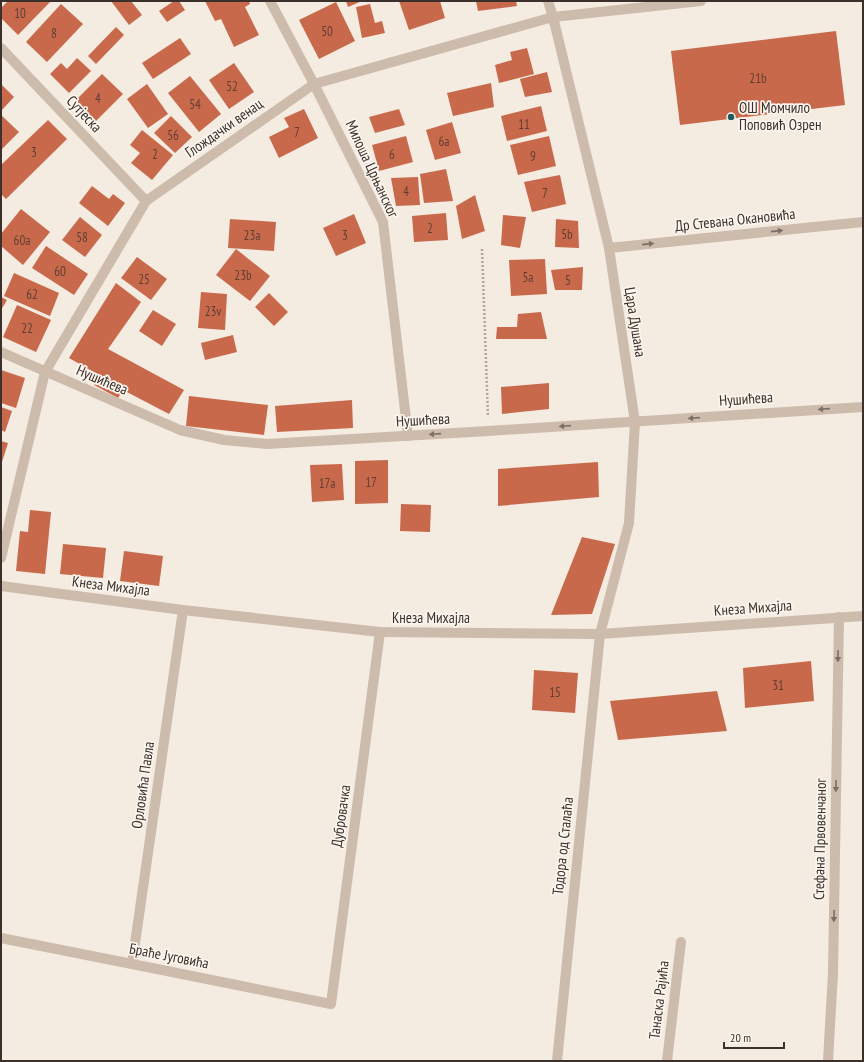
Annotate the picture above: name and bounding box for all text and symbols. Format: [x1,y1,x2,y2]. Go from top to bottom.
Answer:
house number: 10 [14,5,26,22]
house number: 50 [321,23,333,40]
house number: 8 [51,25,57,42]
house number: 21b [749,70,767,87]
house number: 52 [226,78,238,95]
house number: 4 [95,90,101,107]
street label: Сутјеска [63,91,106,136]
street label: Глождачки венац [181,94,266,161]
house number: 54 [189,96,201,113]
place label: ОШ Момчило Поповић Озрен [739,98,822,134]
marker: ОШ Момчило Поповић Озрен [726,112,736,122]
house number: 11 [518,116,530,133]
street label: Милоша Црњанског [342,117,404,221]
house number: 7 [294,124,300,141]
house number: 56 [167,127,179,144]
house number: 6a [438,133,450,150]
house number: 3 [31,144,37,161]
house number: 2 [152,146,158,163]
house number: 6 [389,146,395,163]
house number: 9 [530,148,536,165]
house number: 4 [403,183,409,200]
house number: 7 [542,185,548,202]
street label: Др Стевана Окановића [674,204,796,235]
house number: 2 [427,220,433,237]
house number: 5b [561,226,573,243]
house number: 23a [244,227,260,244]
house number: 3 [342,227,348,244]
one-way arrow [771,227,783,234]
house number: 58 [76,229,88,246]
house number: 60a [14,232,30,249]
one-way arrow [642,241,654,247]
house number: 60 [54,263,66,280]
house number: 23b [234,267,252,284]
house number: 5a [522,269,534,286]
house number: 25 [138,271,150,288]
house number: 5 [565,272,571,289]
house number: 62 [26,286,38,303]
street label: Цара Душана [621,286,650,358]
house number: 23v [205,303,221,320]
house number: 22 [21,320,33,337]
street label: Нушићева [74,360,131,399]
street label: Нушићева [718,387,774,410]
one-way arrow [818,406,830,413]
street label: Нушићева [395,409,450,430]
one-way arrow [688,414,700,421]
one-way arrow [559,423,571,430]
one-way arrow [429,431,441,438]
house number: 17 [365,474,377,491]
house number: 17a [319,475,335,492]
street label: Кнеза Михајла [71,571,151,600]
street label: Кнеза Михајла [713,595,793,620]
street label: Кнеза Михајла [392,608,470,627]
one-way arrow [835,650,841,663]
house number: 31 [772,677,784,694]
house number: 15 [549,684,561,701]
street label: Орловића Павла [127,740,158,830]
street label: Стефана Првовенчаног [809,777,830,900]
one-way arrow [833,780,839,793]
street label: Дубровачка [327,784,354,848]
street label: Тодора од Сталаћа [548,796,577,896]
one-way arrow [831,910,837,923]
street label: Браће Југовића [128,939,210,973]
street label: Танаска Рајића [644,960,673,1040]
scale bar [724,1024,784,1050]
text: 20 m [730,1030,751,1045]

